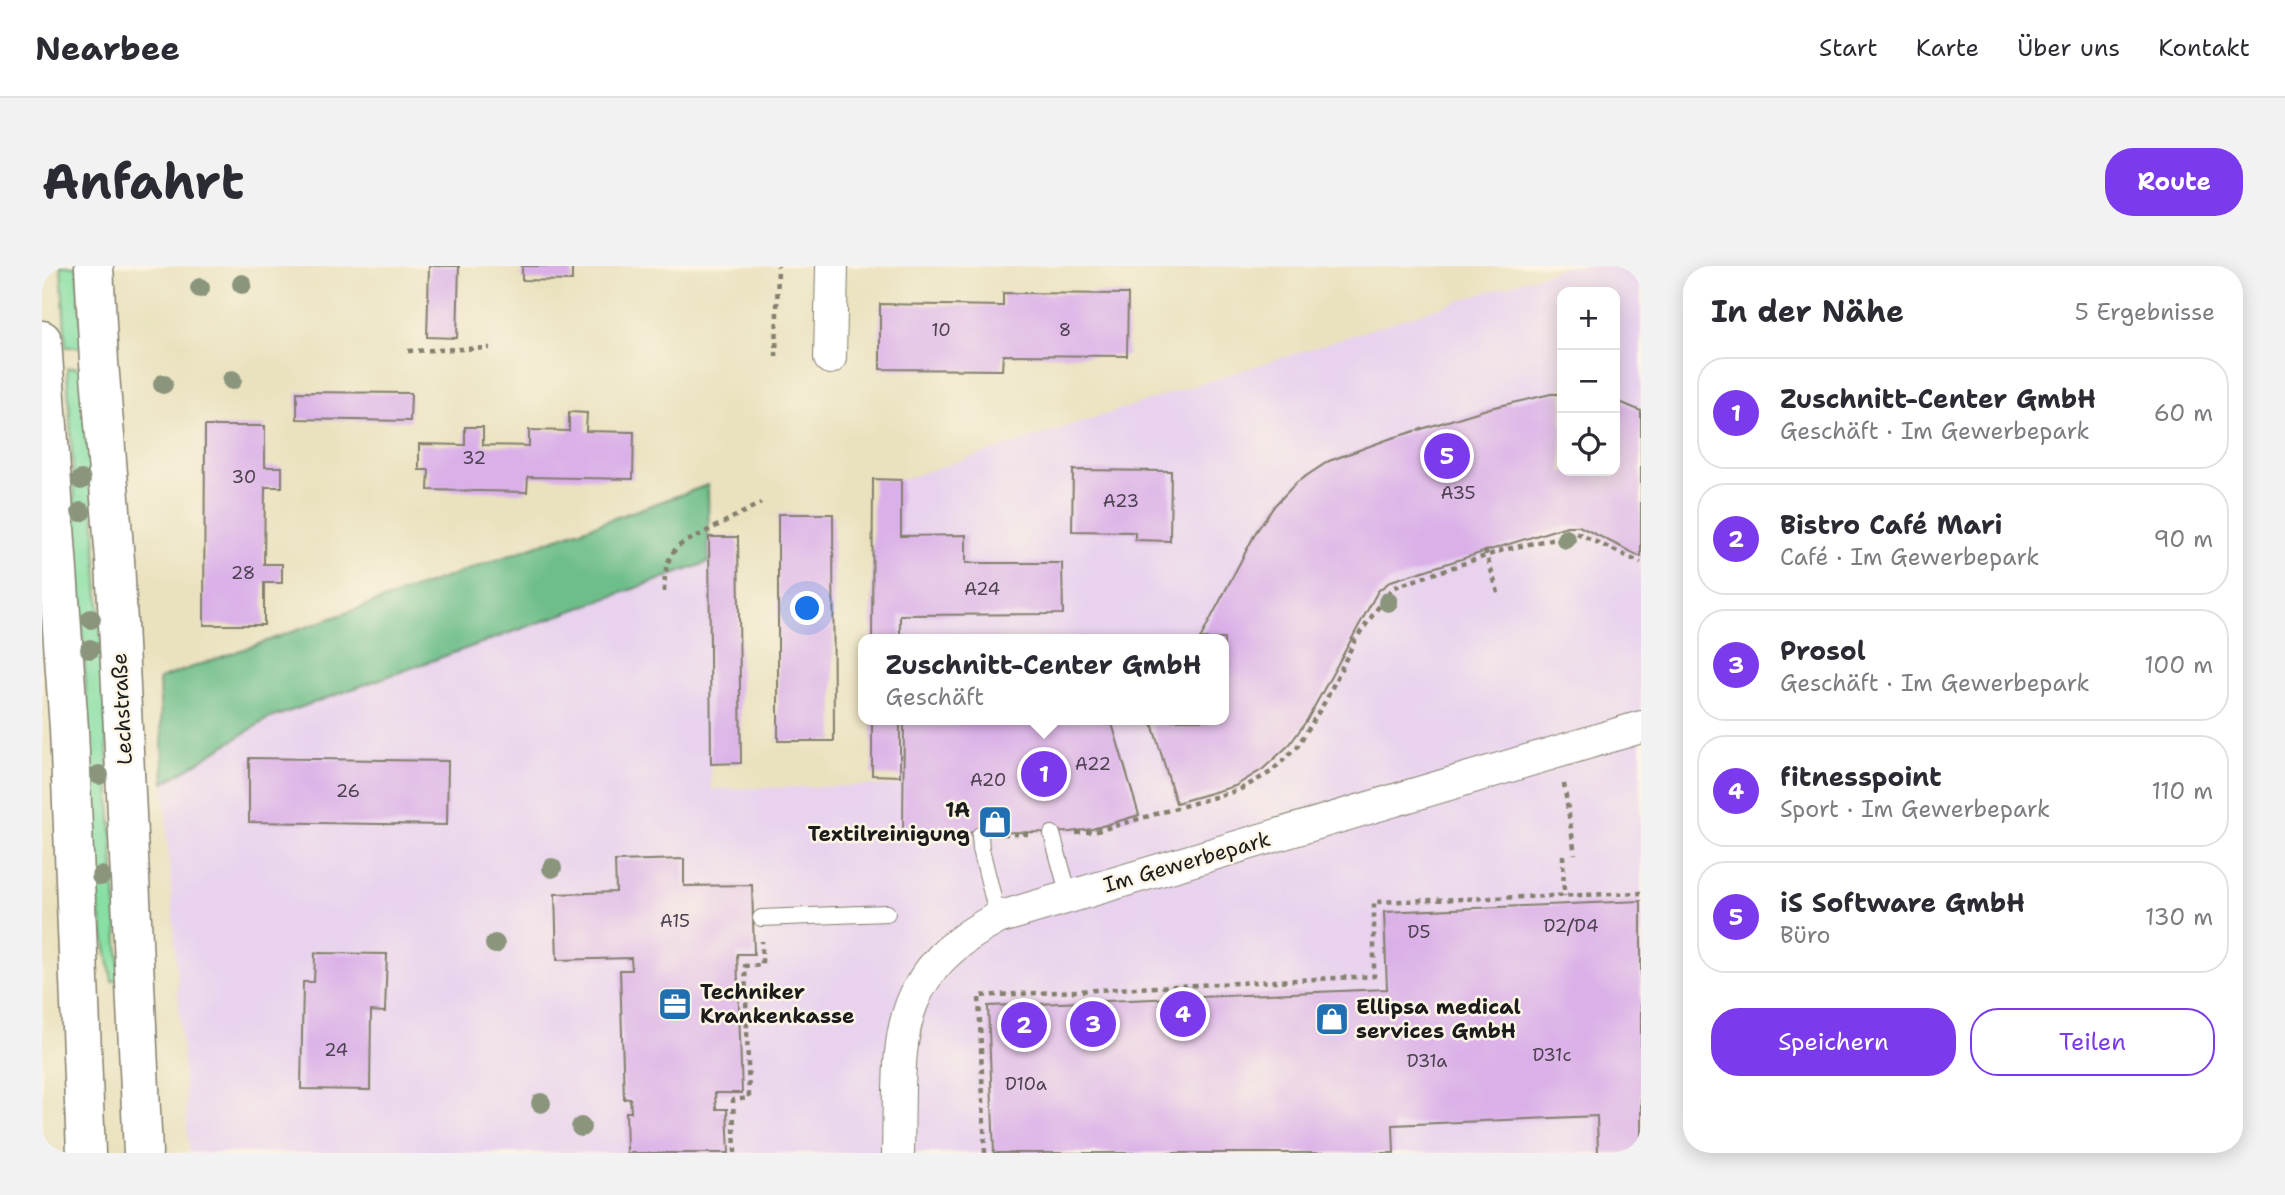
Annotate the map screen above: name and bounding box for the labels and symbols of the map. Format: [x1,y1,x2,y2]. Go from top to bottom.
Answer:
house number: 10 [931,318,951,342]
house number: 8 [1059,318,1071,342]
pin: 5 [1424,430,1470,482]
house number: 32 [462,446,486,470]
house number: 30 [232,465,256,489]
house number: A35 [1440,481,1476,505]
house number: A23 [1103,489,1139,513]
house number: 28 [231,561,255,585]
house number: A24 [964,577,1000,601]
your location [790,591,824,625]
street label: Lechstraße [105,652,139,766]
pin: 1 [1021,748,1067,800]
house number: A22 [1075,752,1111,776]
house number: A20 [970,768,1006,792]
house number: 26 [336,779,360,803]
place label: 1A Textilreinigung [808,796,970,848]
shop icon: 1A Textilreinigung [976,803,1014,841]
street label: Im Gewerbepark [1100,825,1274,899]
house number: A15 [660,909,690,933]
house number: D2/D4 [1544,914,1598,938]
house number: D5 [1408,920,1430,944]
place label: Techniker Krankenkasse [700,978,855,1030]
office icon: Techniker Krankenkasse [656,985,694,1023]
pin: 4 [1160,988,1206,1040]
place label: Ellipsa medical services GmbH [1356,993,1521,1045]
pin: 3 [1070,998,1116,1050]
pin: 2 [1001,999,1047,1051]
shop icon: Ellipsa medical services GmbH [1313,1000,1351,1038]
house number: 24 [324,1038,348,1062]
house number: D31c [1532,1043,1572,1067]
house number: D31a [1407,1049,1447,1073]
house number: D10a [1005,1072,1047,1096]

